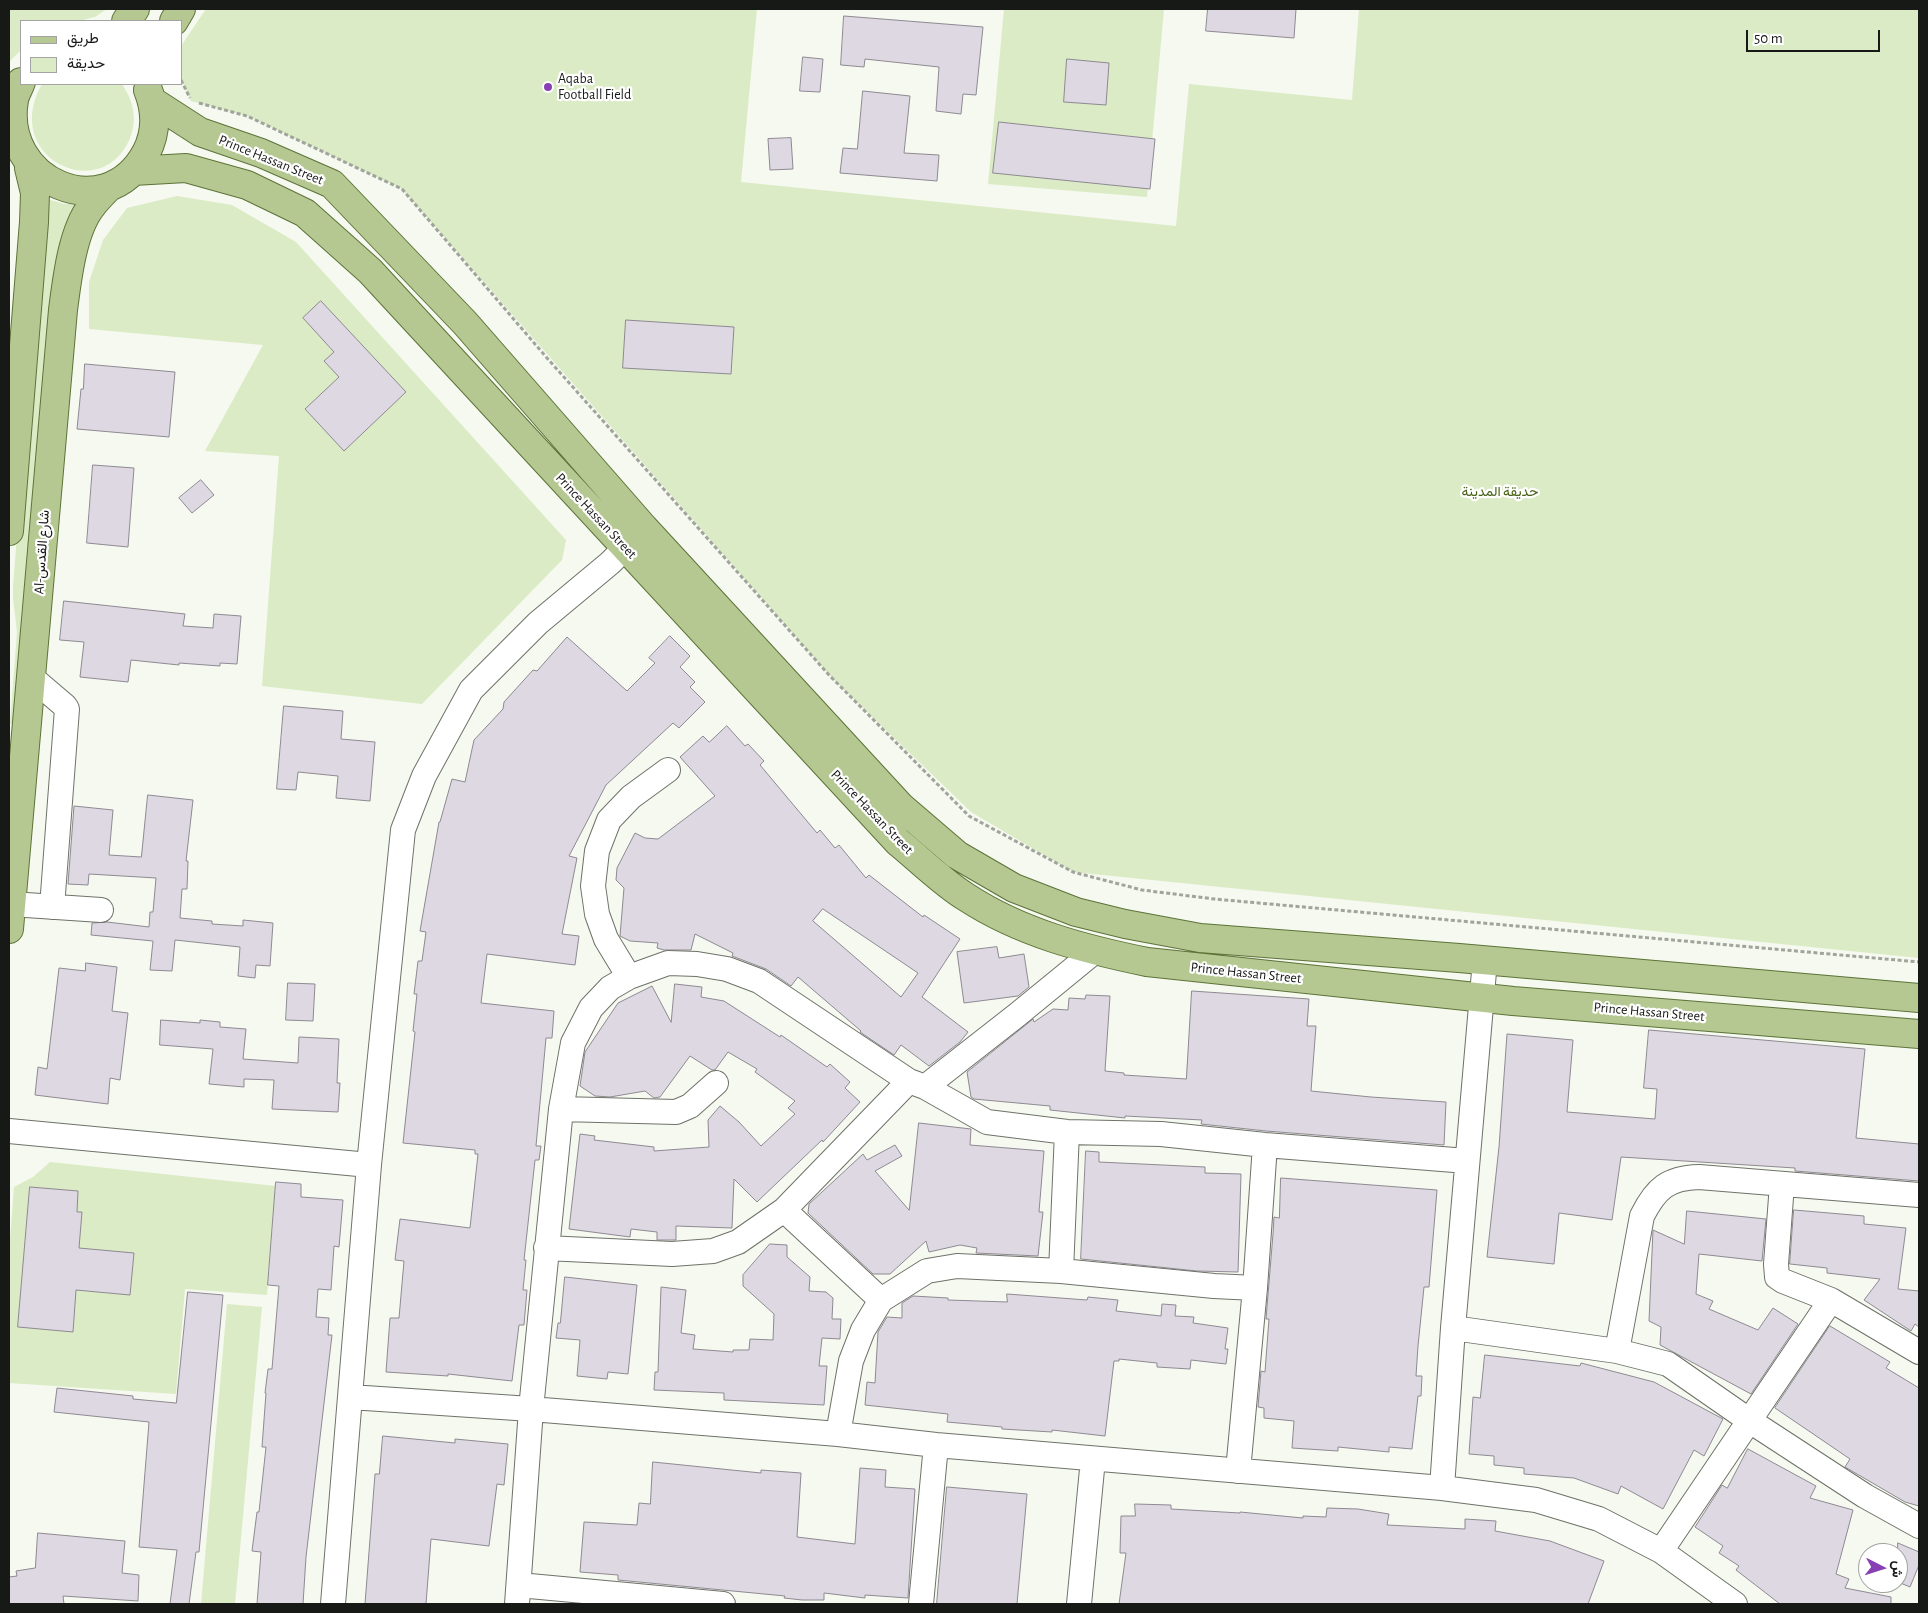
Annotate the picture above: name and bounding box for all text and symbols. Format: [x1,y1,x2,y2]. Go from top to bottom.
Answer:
legend [20,20,182,85]
scale bar [1748,20,1882,52]
text: طريق [67,31,99,46]
text: 50 m [1754,31,1783,46]
text: حديقة [67,56,105,71]
place label: Aqaba Football Field [558,71,631,104]
marker: Aqaba Football Field [542,81,554,93]
street label: Prince Hassan Street [216,131,326,189]
street label: Prince Hassan Street [552,470,640,562]
park label: حديقة المدينة [1462,484,1538,500]
street label: Al-شارع القدس [31,509,53,595]
street label: Prince Hassan Street [827,766,917,858]
street label: Prince Hassan Street [1190,959,1302,987]
street label: Prince Hassan Street [1593,999,1705,1025]
north arrow [1858,1543,1908,1593]
text: ش [1889,1560,1905,1578]

